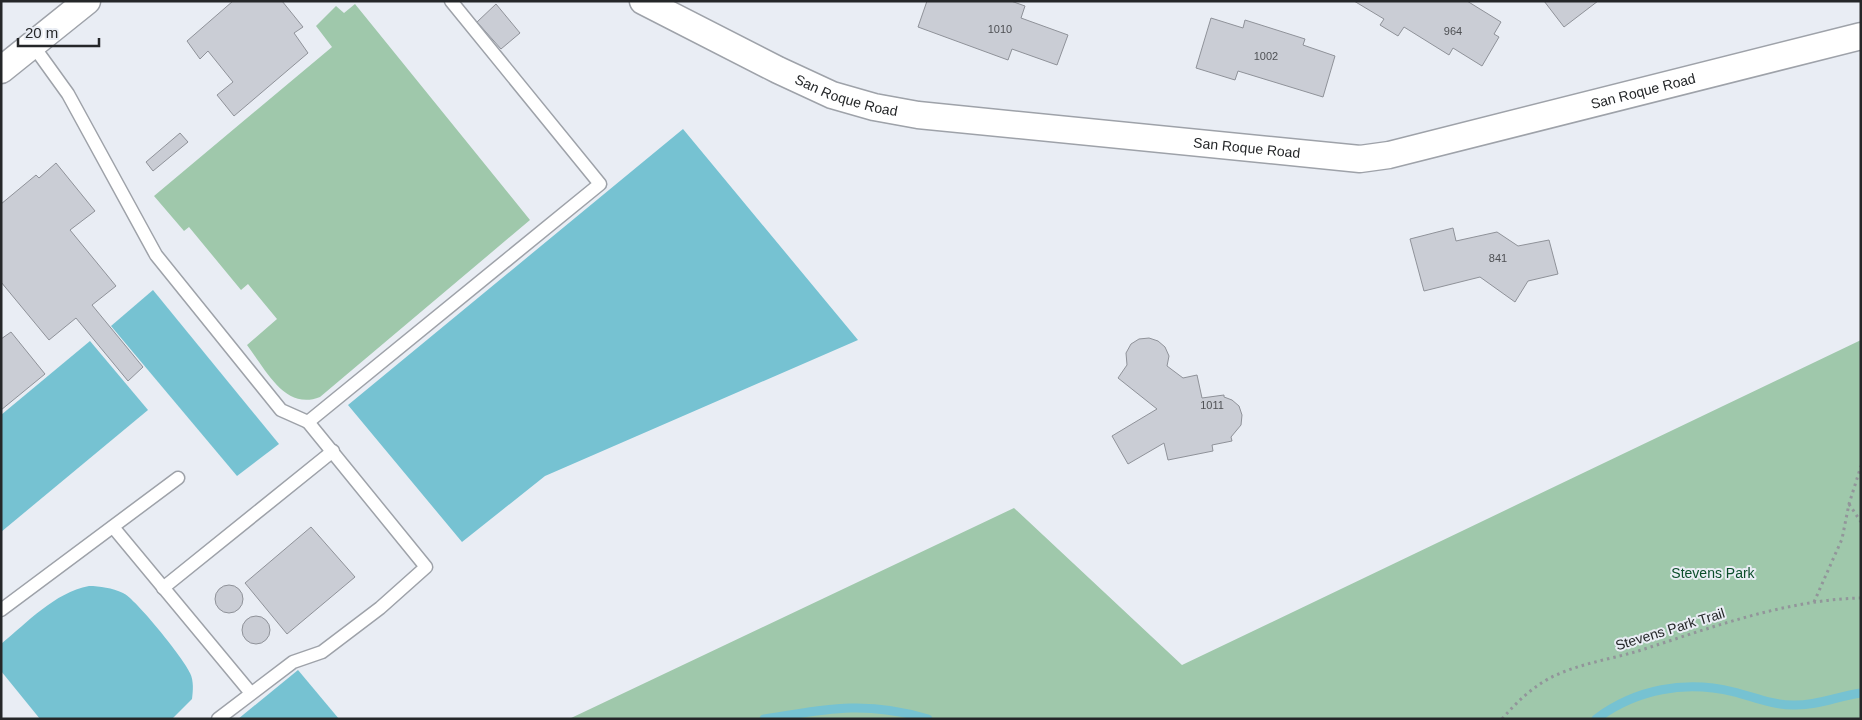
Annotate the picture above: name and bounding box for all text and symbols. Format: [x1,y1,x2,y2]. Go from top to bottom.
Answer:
scale bar [18,15,99,47]
house number: 1010 [988,23,1012,35]
text: 20 m [25,24,58,41]
house number: 964 [1444,25,1462,37]
house number: 1002 [1254,50,1278,62]
street label: San Roque Road [1589,70,1697,112]
street label: San Roque Road [792,71,899,119]
street label: San Roque Road [1193,134,1301,161]
house number: 841 [1489,252,1507,264]
house number: 1011 [1200,399,1224,411]
park label: Stevens Park [1671,565,1756,581]
street label: Stevens Park Trail [1613,605,1727,653]

